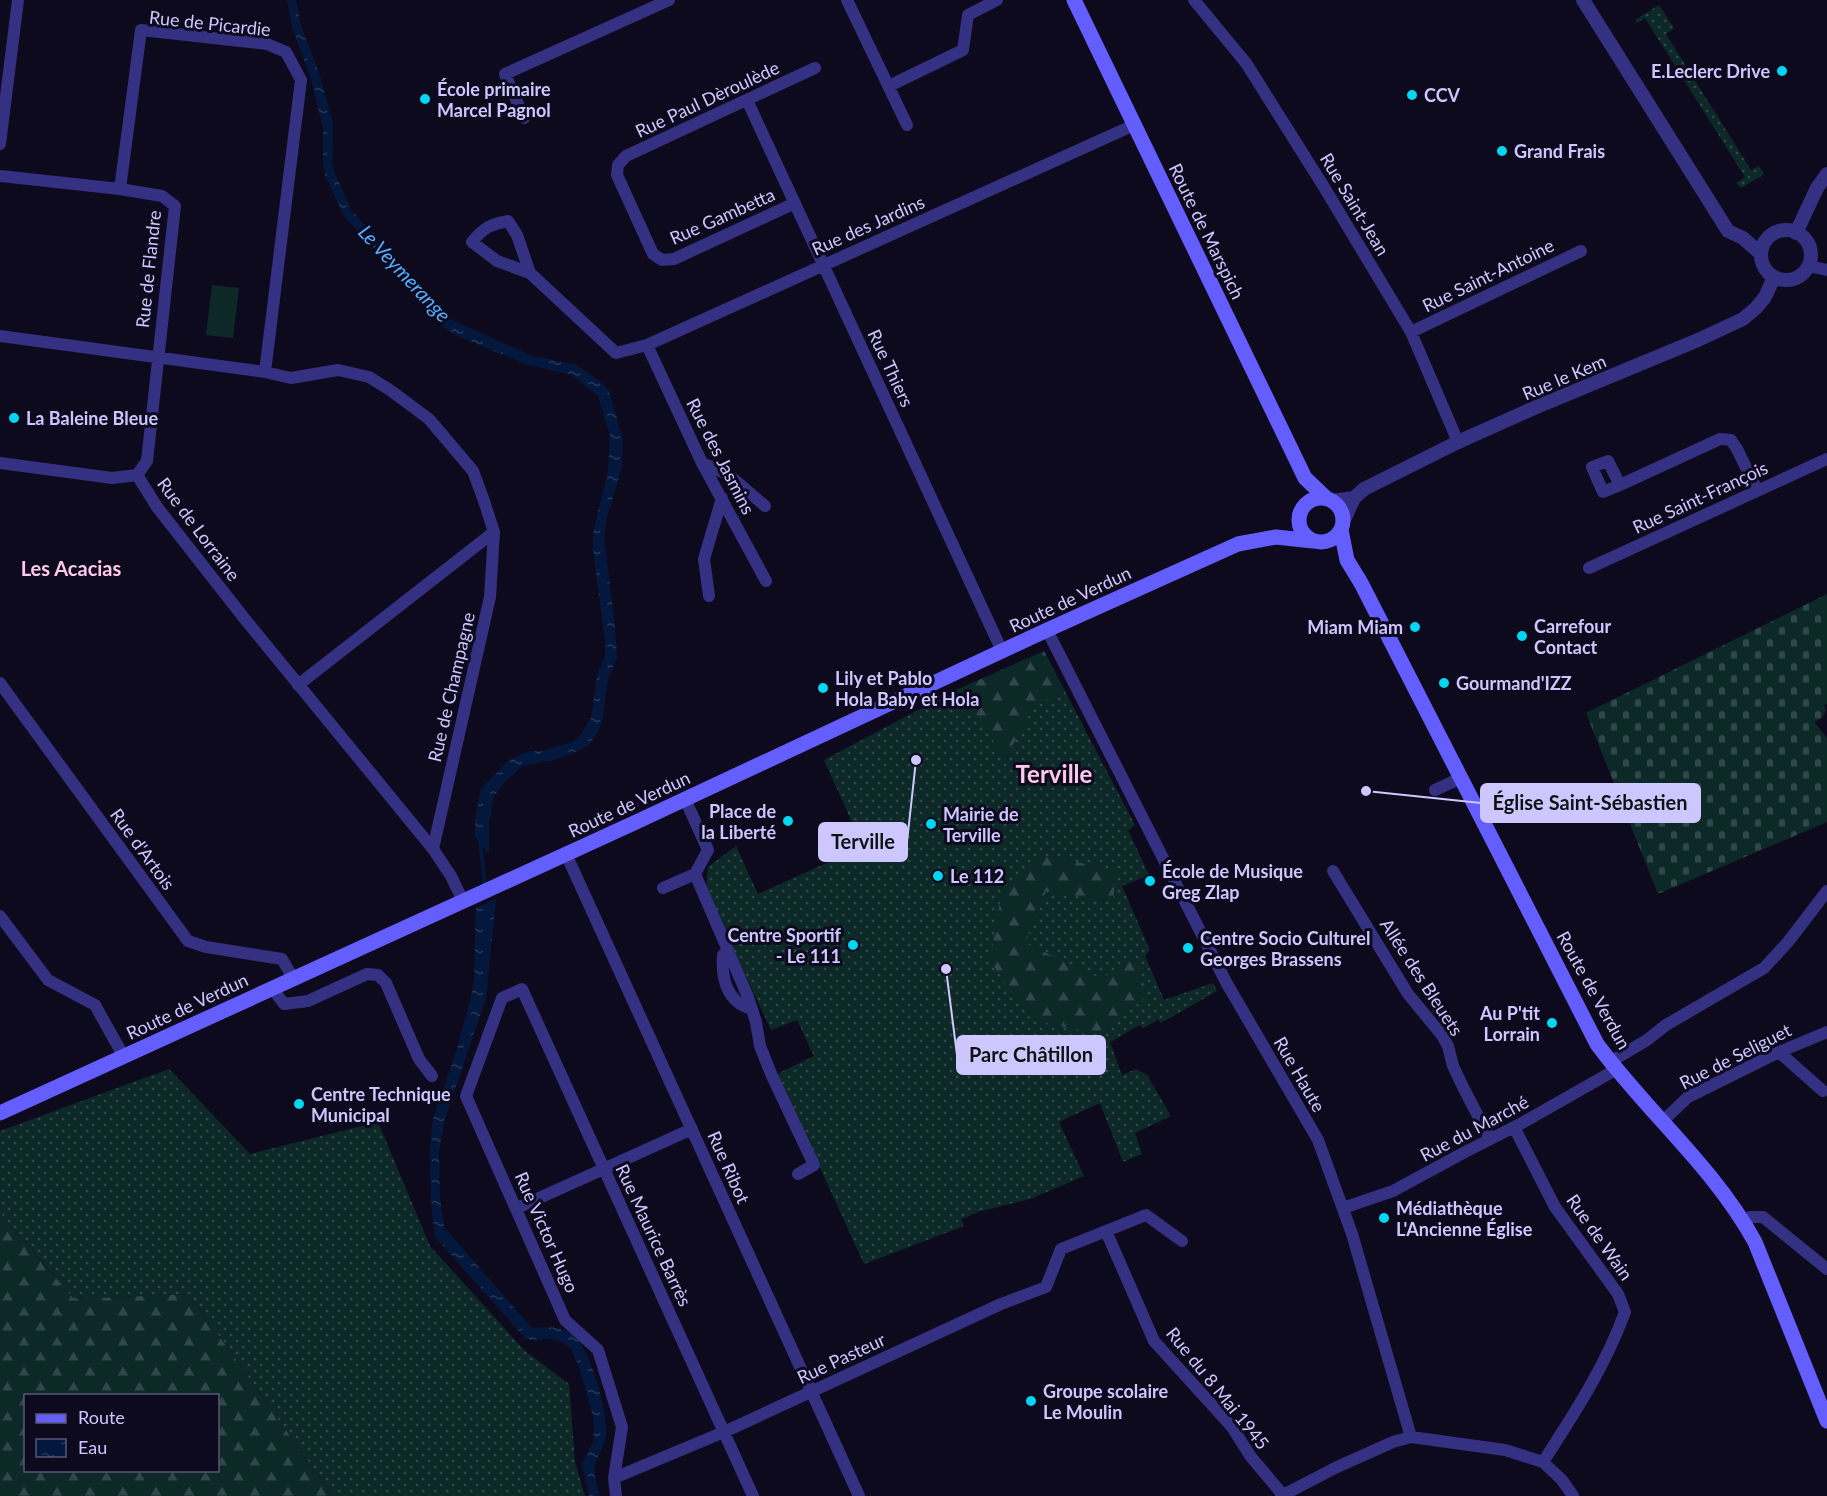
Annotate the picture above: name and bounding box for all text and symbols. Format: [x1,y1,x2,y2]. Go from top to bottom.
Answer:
street label: Rue de Picardie [148,6,272,40]
street label: Rue Paul Dèroulède [632,56,782,142]
place label: E.Leclerc Drive [1651,60,1770,82]
marker: E.Leclerc Drive [1775,64,1789,78]
place label: École primaire Marcel Pagnol [437,78,551,121]
place label: CCV [1424,84,1461,106]
marker: CCV [1405,88,1419,102]
marker: École primaire Marcel Pagnol [418,92,432,106]
place label: Grand Frais [1514,140,1605,162]
marker: Grand Frais [1495,144,1509,158]
street label: Rue Saint-Jean [1316,149,1394,259]
street label: Route de Marspich [1165,159,1249,303]
street label: Rue Gambetta [666,183,778,249]
street label: Rue des Jardins [808,190,928,260]
street label: Rue de Flandre [131,209,165,329]
water label: Le Veymerange [354,220,456,326]
street label: Rue Saint-Antoine [1419,234,1557,316]
street label: Rue Thiers [863,326,919,411]
street label: Rue le Kem [1519,349,1609,405]
street label: Rue des Jasmins [682,394,760,518]
place label: La Baleine Bleue [26,407,158,429]
marker: La Baleine Bleue [7,411,21,425]
street label: Rue Saint-François [1629,456,1771,538]
street label: Rue de Lorraine [153,473,245,585]
district label: Les Acacias [21,556,122,580]
street label: Route de Verdun [1006,561,1134,637]
street label: Rue de Champagne [423,610,479,764]
place label: Carrefour Contact [1534,615,1611,658]
place label: Miam Miam [1307,616,1403,638]
marker: Miam Miam [1408,620,1422,634]
marker: Carrefour Contact [1515,629,1529,643]
place label: Lily et Pablo Hola Baby et Hola [835,667,979,710]
place label: Gourmand'IZZ [1456,672,1572,694]
marker: Gourmand'IZZ [1437,676,1451,690]
marker: Lily et Pablo Hola Baby et Hola [816,681,830,695]
district label: Terville [1016,759,1093,788]
street label: Route de Verdun [565,766,693,842]
callout: Église Saint-Sébastien [1481,784,1700,822]
text: Église Saint-Sébastien [1492,790,1688,814]
place label: Place de la Liberté [701,800,776,843]
place label: Mairie de Terville [943,803,1019,846]
street label: Rue d'Artois [106,804,180,894]
marker: Place de la Liberté [781,814,795,828]
marker: Mairie de Terville [924,817,938,831]
callout: Terville [819,823,907,861]
text: Terville [831,829,895,853]
place label: École de Musique Greg Zlap [1162,860,1303,903]
place label: Le 112 [950,865,1004,887]
marker: Le 112 [931,869,945,883]
marker: École de Musique Greg Zlap [1143,874,1157,888]
street label: Allée des Bleuets [1376,914,1468,1040]
place label: Centre Sportif - Le 111 [727,924,842,967]
place label: Centre Socio Culturel Georges Brassens [1200,927,1370,970]
street label: Route de Verdun [1552,927,1636,1053]
marker: Centre Sportif - Le 111 [846,938,860,952]
marker: Centre Socio Culturel Georges Brassens [1181,941,1195,955]
street label: Route de Verdun [123,968,251,1044]
place label: Au P'tit Lorrain [1479,1002,1540,1045]
marker: Au P'tit Lorrain [1545,1016,1559,1030]
street label: Rue de Seliguet [1676,1018,1795,1094]
street label: Rue Haute [1270,1032,1330,1116]
callout: Parc Châtillon [957,1036,1105,1074]
text: Parc Châtillon [969,1042,1093,1066]
place label: Centre Technique Municipal [311,1083,451,1126]
street label: Rue du Marché [1416,1090,1532,1166]
marker: Centre Technique Municipal [292,1097,306,1111]
street label: Rue Ribot [703,1127,755,1207]
street label: Rue Maurice Barrès [611,1160,697,1310]
street label: Rue Victor Hugo [511,1168,583,1296]
street label: Rue de Wain [1562,1190,1638,1284]
place label: Médiathèque L'Ancienne Église [1396,1197,1533,1240]
marker: Médiathèque L'Ancienne Église [1377,1211,1391,1225]
street label: Rue du 8 Mai 1945 [1162,1322,1274,1454]
street label: Rue Pasteur [793,1328,889,1388]
place label: Groupe scolaire Le Moulin [1043,1380,1168,1423]
legend [24,1394,219,1472]
marker: Groupe scolaire Le Moulin [1024,1394,1038,1408]
text: Route [78,1406,125,1428]
text: Eau [78,1436,107,1458]

